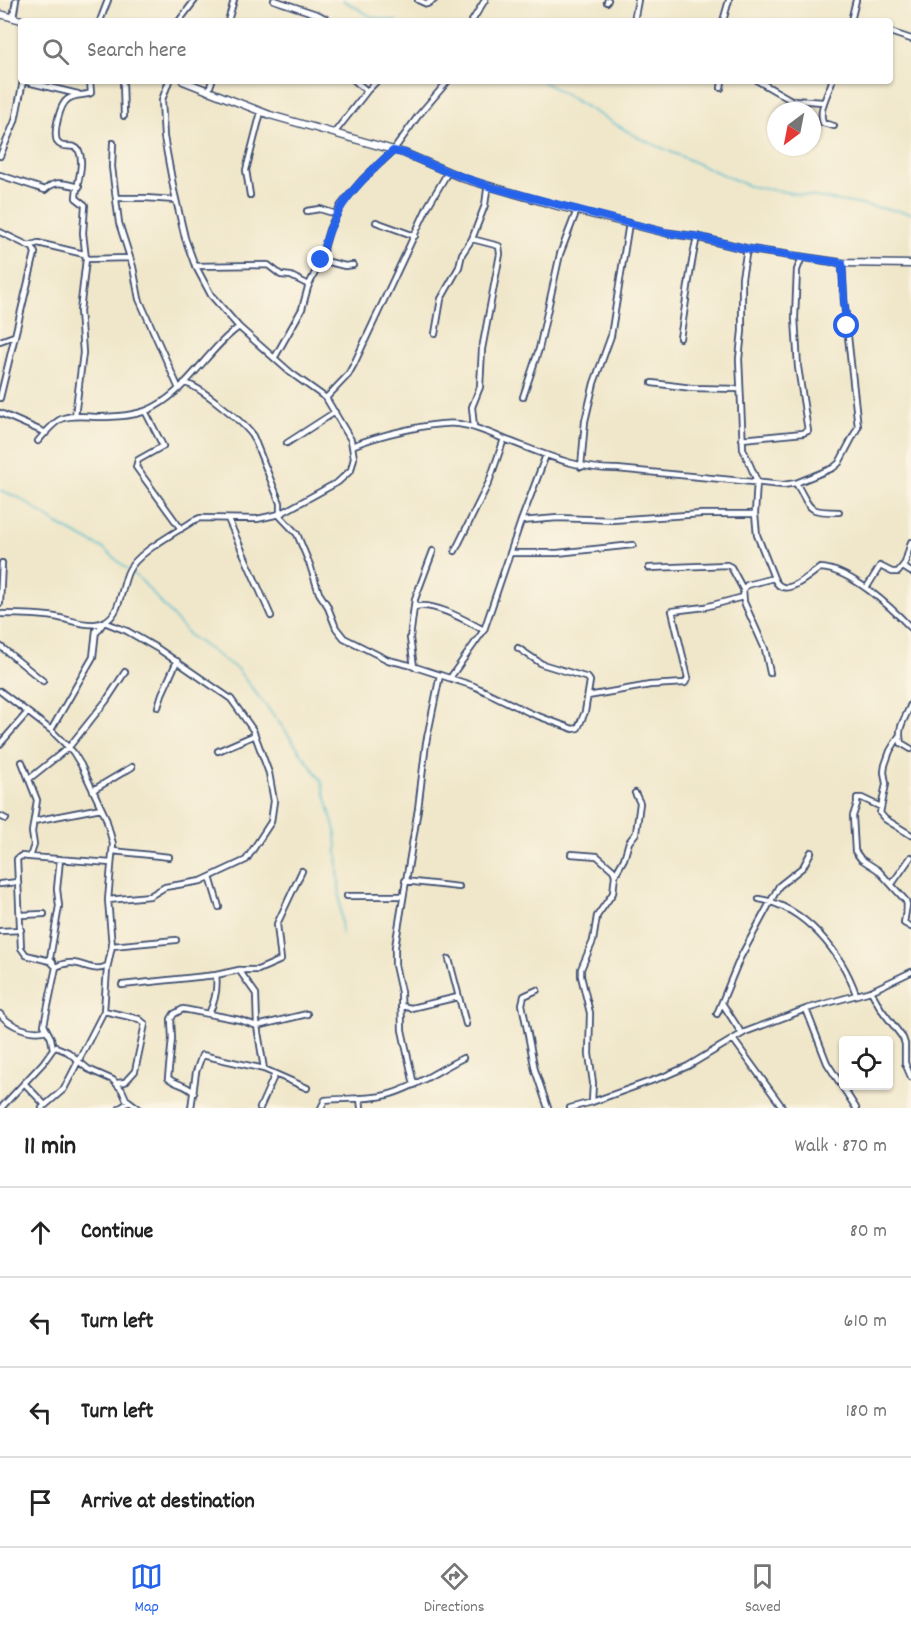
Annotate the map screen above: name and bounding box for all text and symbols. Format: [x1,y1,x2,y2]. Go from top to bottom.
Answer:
search box [18,18,893,84]
icon: search [39,35,72,68]
text: Search here [87,36,186,67]
north arrow [767,102,821,156]
route end [307,246,333,272]
route start [833,312,859,338]
map controls [839,1036,893,1090]
button: locate [839,1036,893,1090]
text: 11 min [24,1129,76,1166]
text: Walk · 870 m [795,1133,887,1161]
icon: ahead [24,1216,57,1249]
text: Continue [81,1217,153,1248]
text: 80 m [850,1218,887,1246]
icon: left [24,1306,57,1339]
text: Turn left [81,1307,153,1338]
text: 610 m [844,1308,887,1336]
icon: left [24,1396,57,1429]
text: Turn left [81,1397,153,1428]
text: 180 m [845,1398,887,1426]
icon: arrive [24,1486,57,1519]
text: Arrive at destination [81,1487,255,1518]
tab: Map [130,1560,163,1619]
tab: Directions [424,1560,484,1619]
tab: Saved [745,1560,781,1619]

